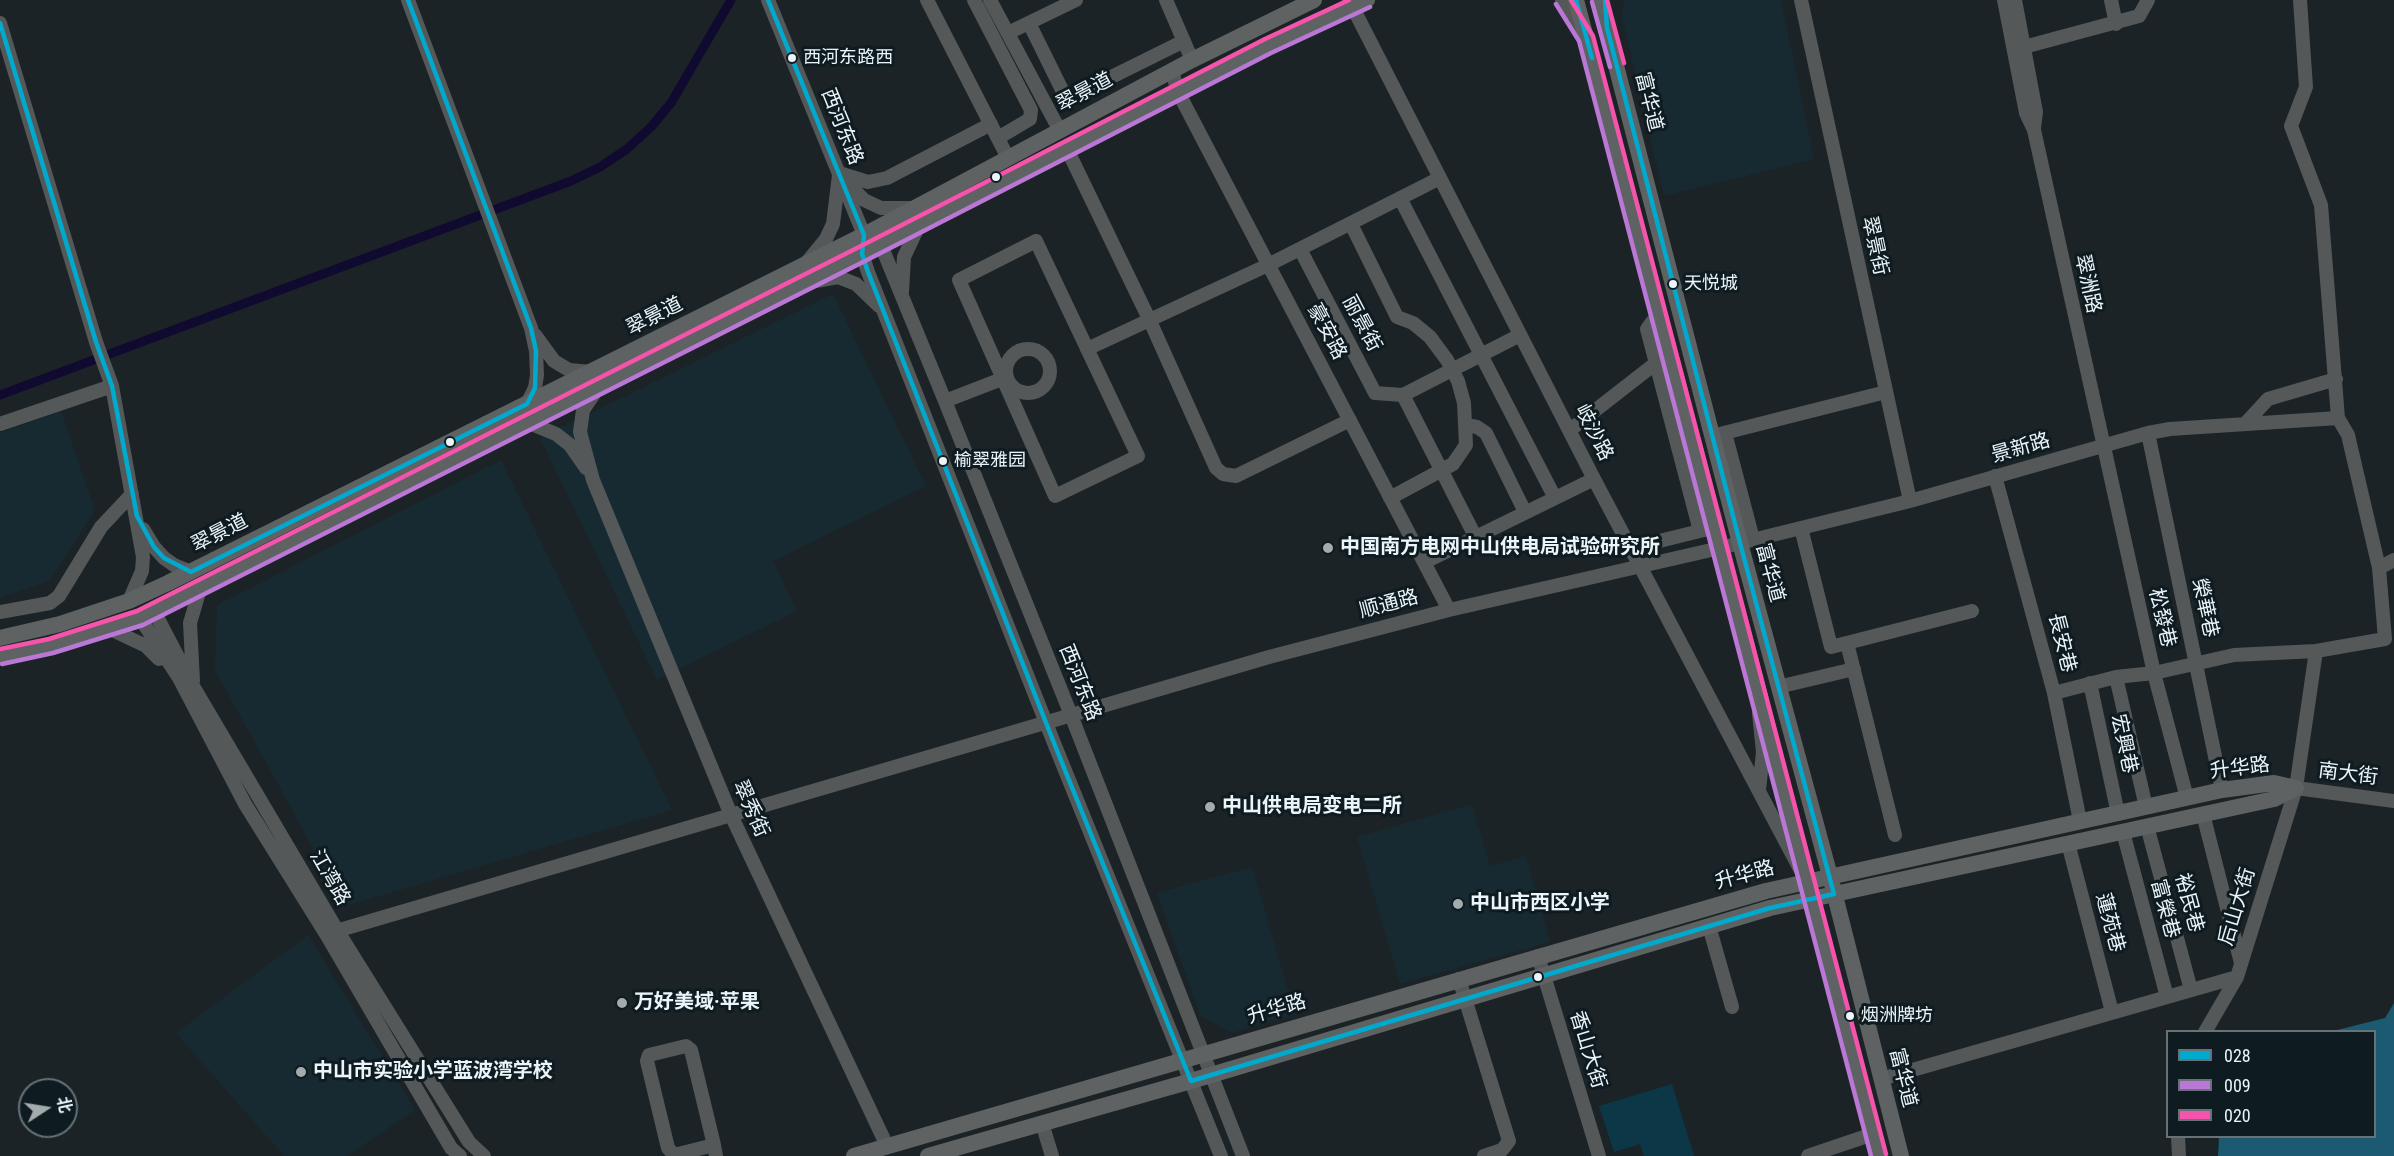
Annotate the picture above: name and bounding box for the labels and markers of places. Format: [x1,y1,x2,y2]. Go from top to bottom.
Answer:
place label: 西河东路西 [803,47,893,69]
marker: 西河东路西 [786,52,798,64]
unlabelled marker [990,171,1002,183]
place label: 天悦城 [1684,273,1738,295]
marker: 天悦城 [1667,278,1679,290]
unlabelled marker [444,436,456,448]
place label: 榆翠雅园 [954,450,1026,472]
marker: 榆翠雅园 [937,455,949,467]
place label: 中国南方电网中山供电局试验研究所 [1340,536,1660,560]
marker: 中国南方电网中山供电局试验研究所 [1321,541,1335,555]
place label: 中山供电局变电二所 [1222,795,1402,819]
marker: 中山供电局变电二所 [1203,800,1217,814]
place label: 中山市西区小学 [1470,892,1610,916]
marker: 中山市西区小学 [1451,897,1465,911]
unlabelled marker [1532,971,1544,983]
place label: 万好美域·苹果 [634,991,760,1015]
marker: 万好美域·苹果 [615,996,629,1010]
place label: 烟洲牌坊 [1861,1005,1933,1027]
marker: 烟洲牌坊 [1844,1010,1856,1022]
place label: 中山市实验小学蓝波湾学校 [313,1060,553,1084]
marker: 中山市实验小学蓝波湾学校 [294,1065,308,1079]

